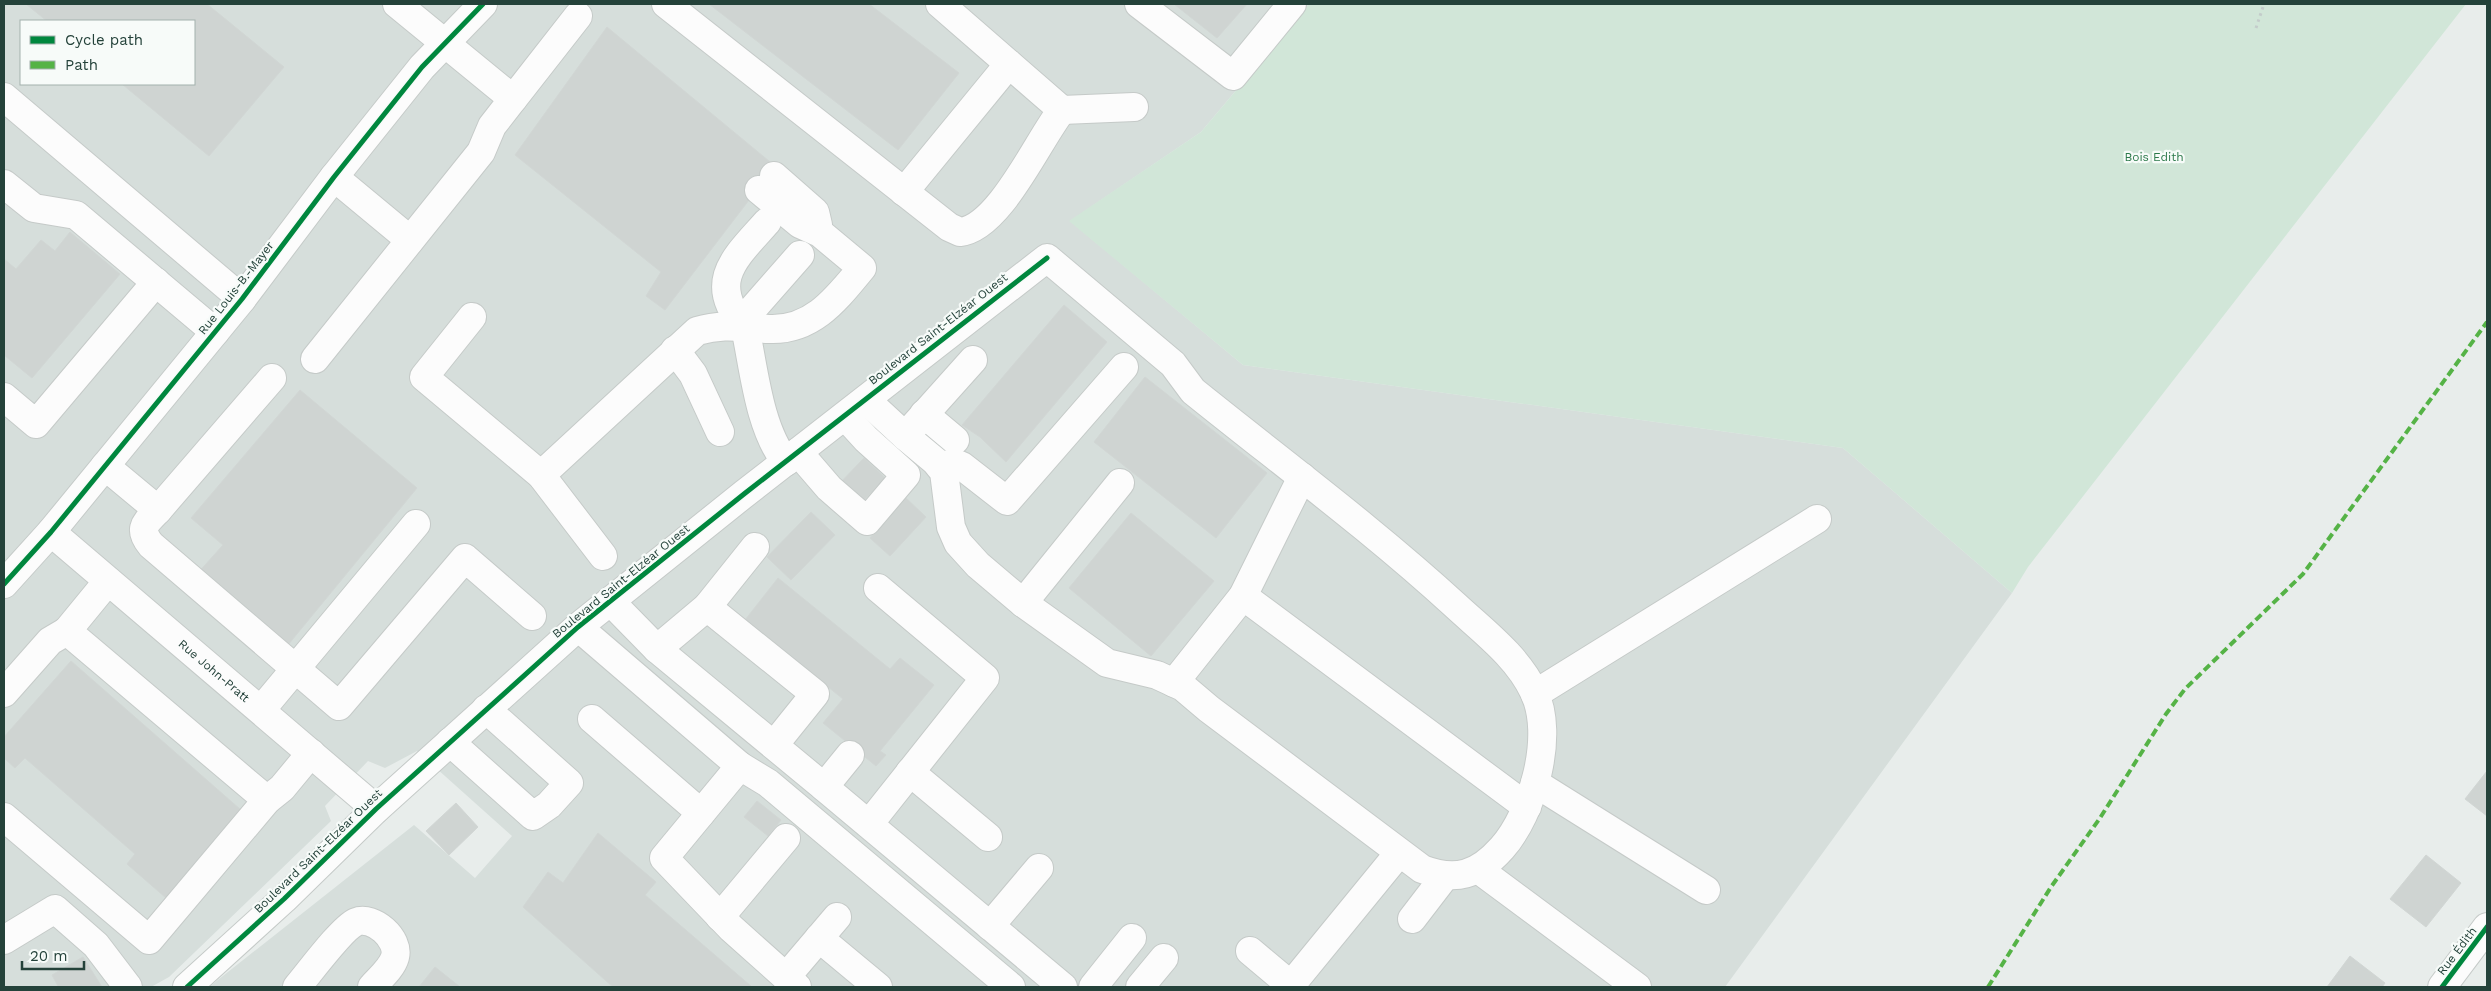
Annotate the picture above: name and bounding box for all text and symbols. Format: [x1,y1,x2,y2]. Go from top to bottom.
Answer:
legend [20,20,195,85]
text: Cycle path [65,31,143,49]
text: Path [65,56,98,74]
park label: Bois Edith [2124,150,2184,164]
street label: Rue Louis-B.-Mayer [195,239,277,337]
street label: Boulevard Saint-Elzéar Ouest [866,270,1010,388]
street label: Boulevard Saint-Elzéar Ouest [549,521,693,641]
street label: Rue John-Pratt [176,637,252,705]
street label: Boulevard Saint-Elzéar Ouest [251,786,385,916]
street label: Rue Édith [2434,924,2480,978]
scale bar [22,938,85,970]
text: 20 m [30,947,68,965]

